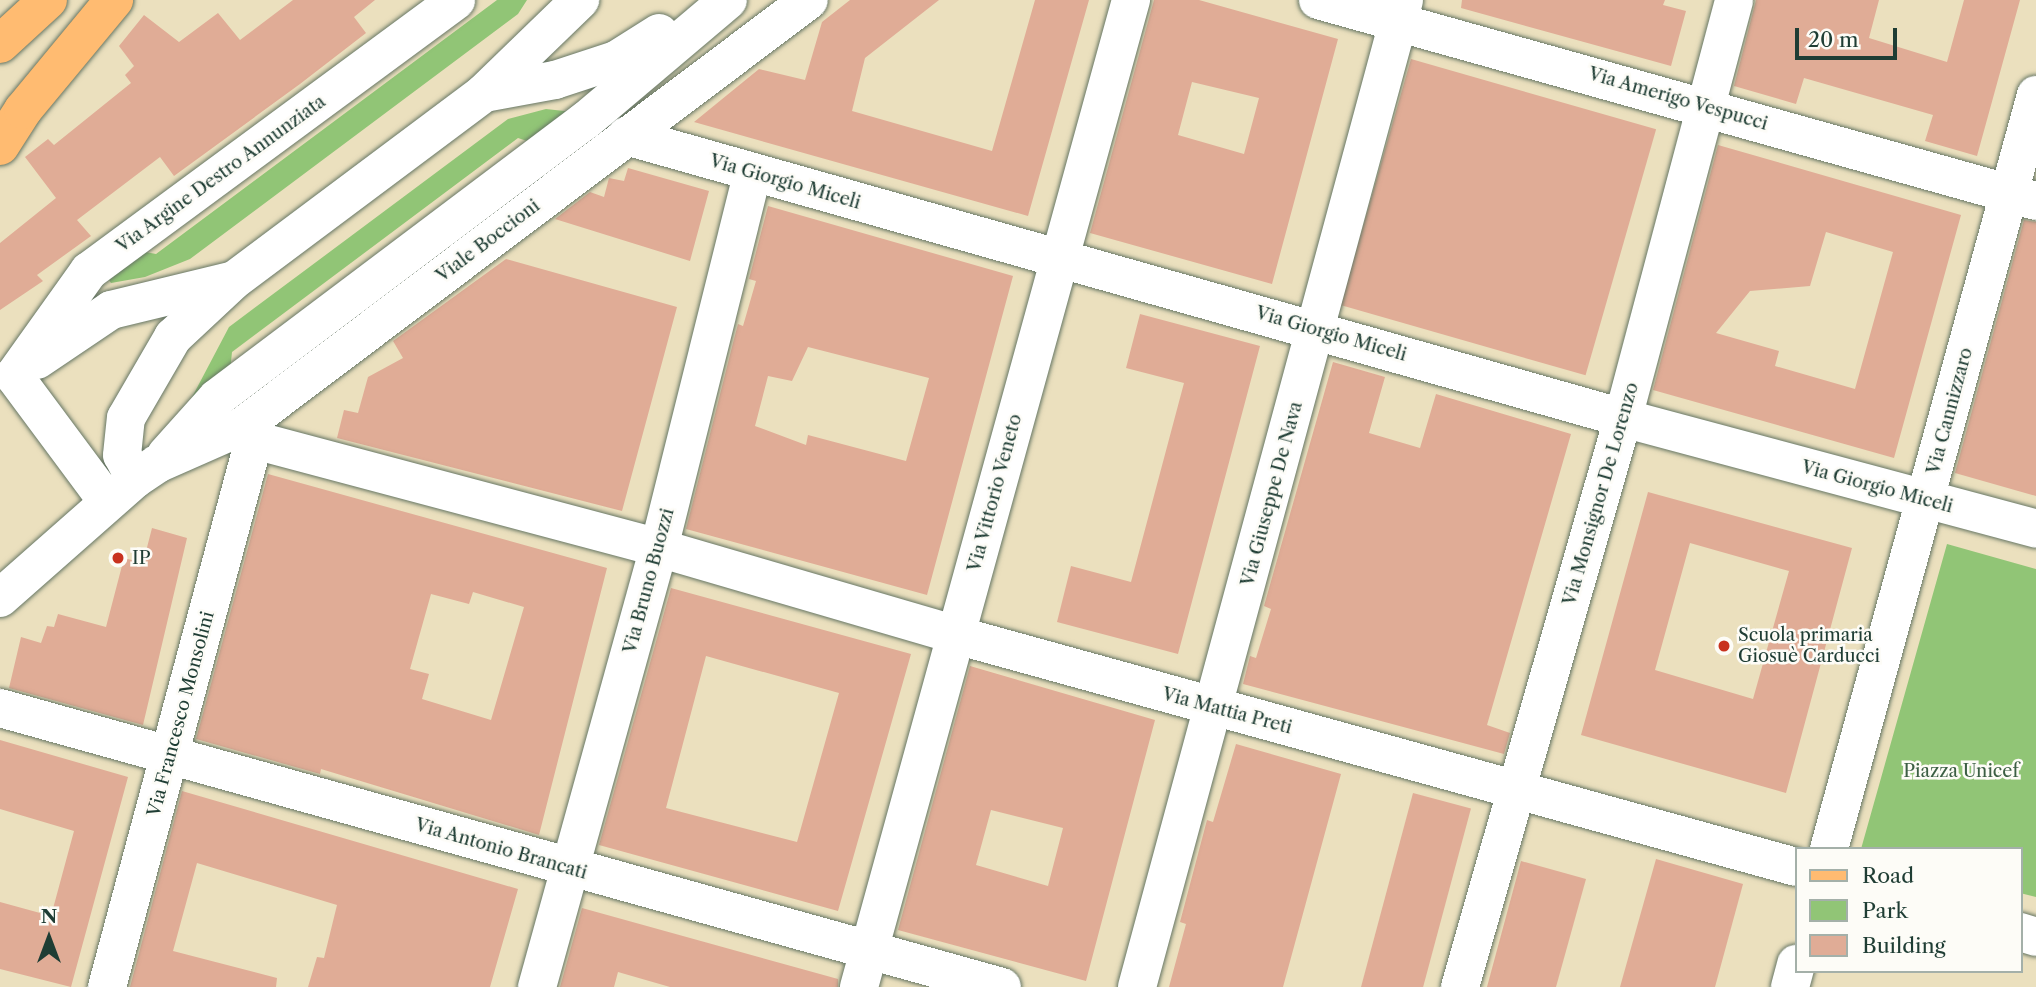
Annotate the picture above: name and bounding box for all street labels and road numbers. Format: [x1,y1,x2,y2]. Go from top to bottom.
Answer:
street label: Via Amerigo Vespucci [1585,63,1771,135]
street label: Via Argine Destro Annunziata [112,90,330,258]
street label: Via Giorgio Miceli [707,150,863,214]
street label: Viale Boccioni [432,195,544,287]
street label: Via Giorgio Miceli [1253,302,1409,366]
street label: Via Cannizzaro [1923,345,1977,477]
street label: Via Monsignor De Lorenzo [1559,380,1643,608]
street label: Via Giuseppe De Nava [1237,399,1307,589]
street label: Via Vittorio Veneto [963,411,1027,575]
street label: Via Giorgio Miceli [1799,456,1955,518]
street label: Via Bruno Buozzi [619,506,679,656]
street label: Via Francesco Monsolini [143,609,219,819]
street label: Via Mattia Preti [1160,683,1294,739]
street label: Via Antonio Brancati [412,814,590,884]

